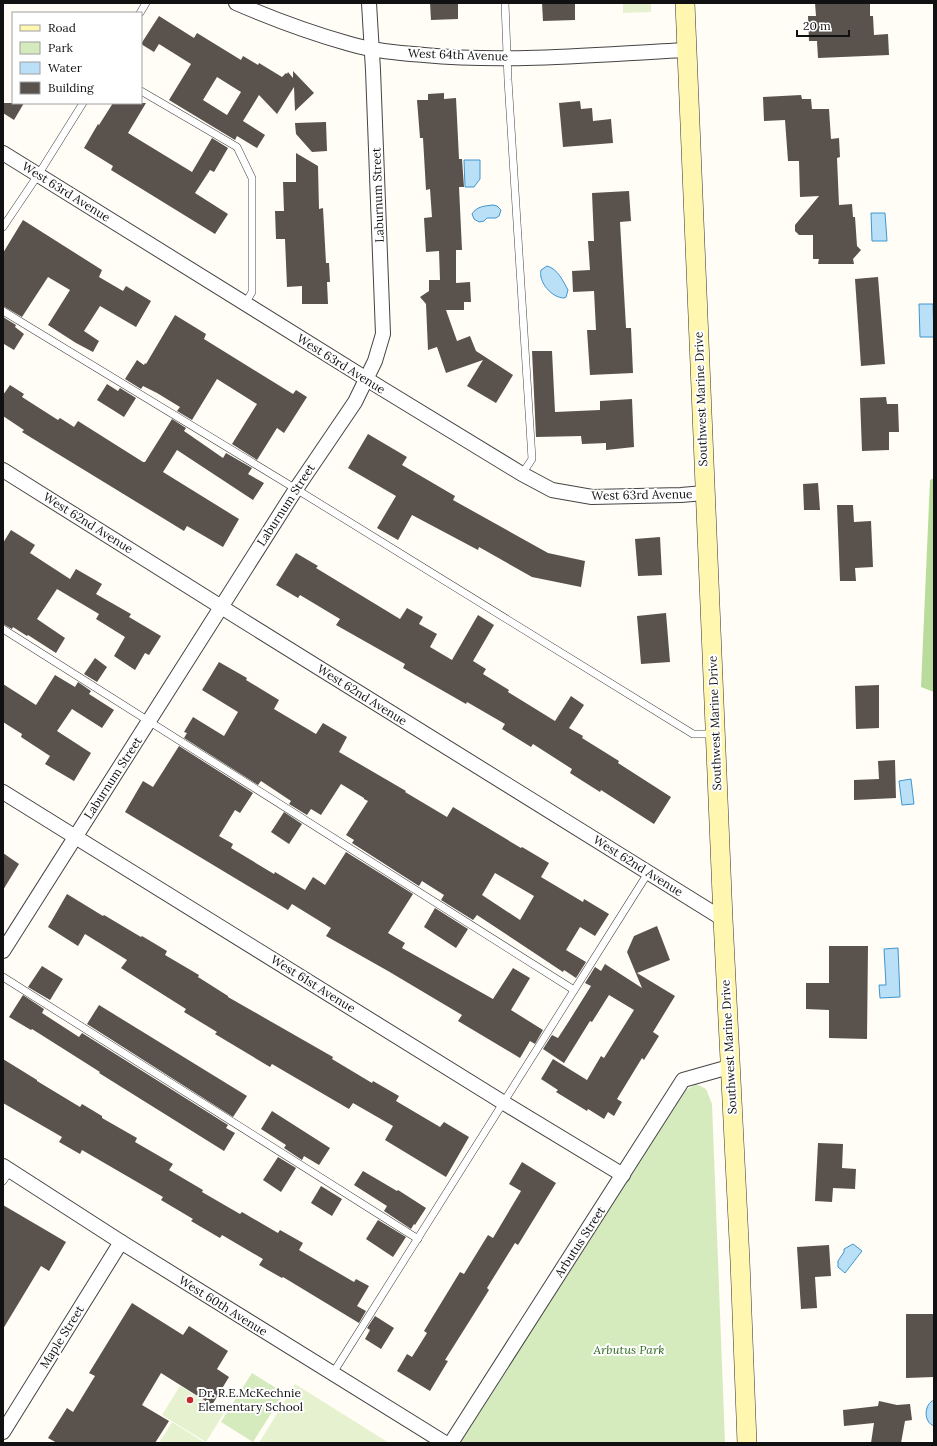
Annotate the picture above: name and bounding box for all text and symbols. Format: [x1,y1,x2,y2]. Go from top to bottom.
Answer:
legend [12,12,142,104]
scale bar [797,12,849,38]
text: 20 m [803,18,831,33]
text: Road [48,20,76,35]
text: Park [48,40,74,55]
street label: West 64th Avenue [408,45,509,64]
text: Water [48,60,83,75]
text: Building [48,80,94,95]
street label: Laburnum Street [368,147,387,243]
street label: West 63rd Avenue [19,158,114,225]
street label: West 63rd Avenue [294,330,389,397]
street label: Southwest Marine Drive [691,331,710,467]
street label: Laburnum Street [253,460,318,549]
street label: West 63rd Avenue [591,486,693,503]
street label: West 62nd Avenue [41,489,136,557]
street label: Southwest Marine Drive [705,655,724,791]
street label: West 62nd Avenue [315,661,410,729]
street label: Laburnum Street [80,733,145,822]
street label: West 62nd Avenue [591,832,686,900]
street label: West 61st Avenue [268,952,359,1016]
street label: Southwest Marine Drive [717,979,740,1115]
street label: Arbutus Street [551,1203,608,1281]
street label: West 60th Avenue [176,1272,271,1339]
street label: Maple Street [36,1302,87,1371]
park label: Arbutus Park [592,1342,665,1357]
place label: Dr. R.E.McKechnie Elementary School [198,1385,303,1414]
marker: Dr. R.E.McKechnie Elementary School [185,1395,195,1405]

